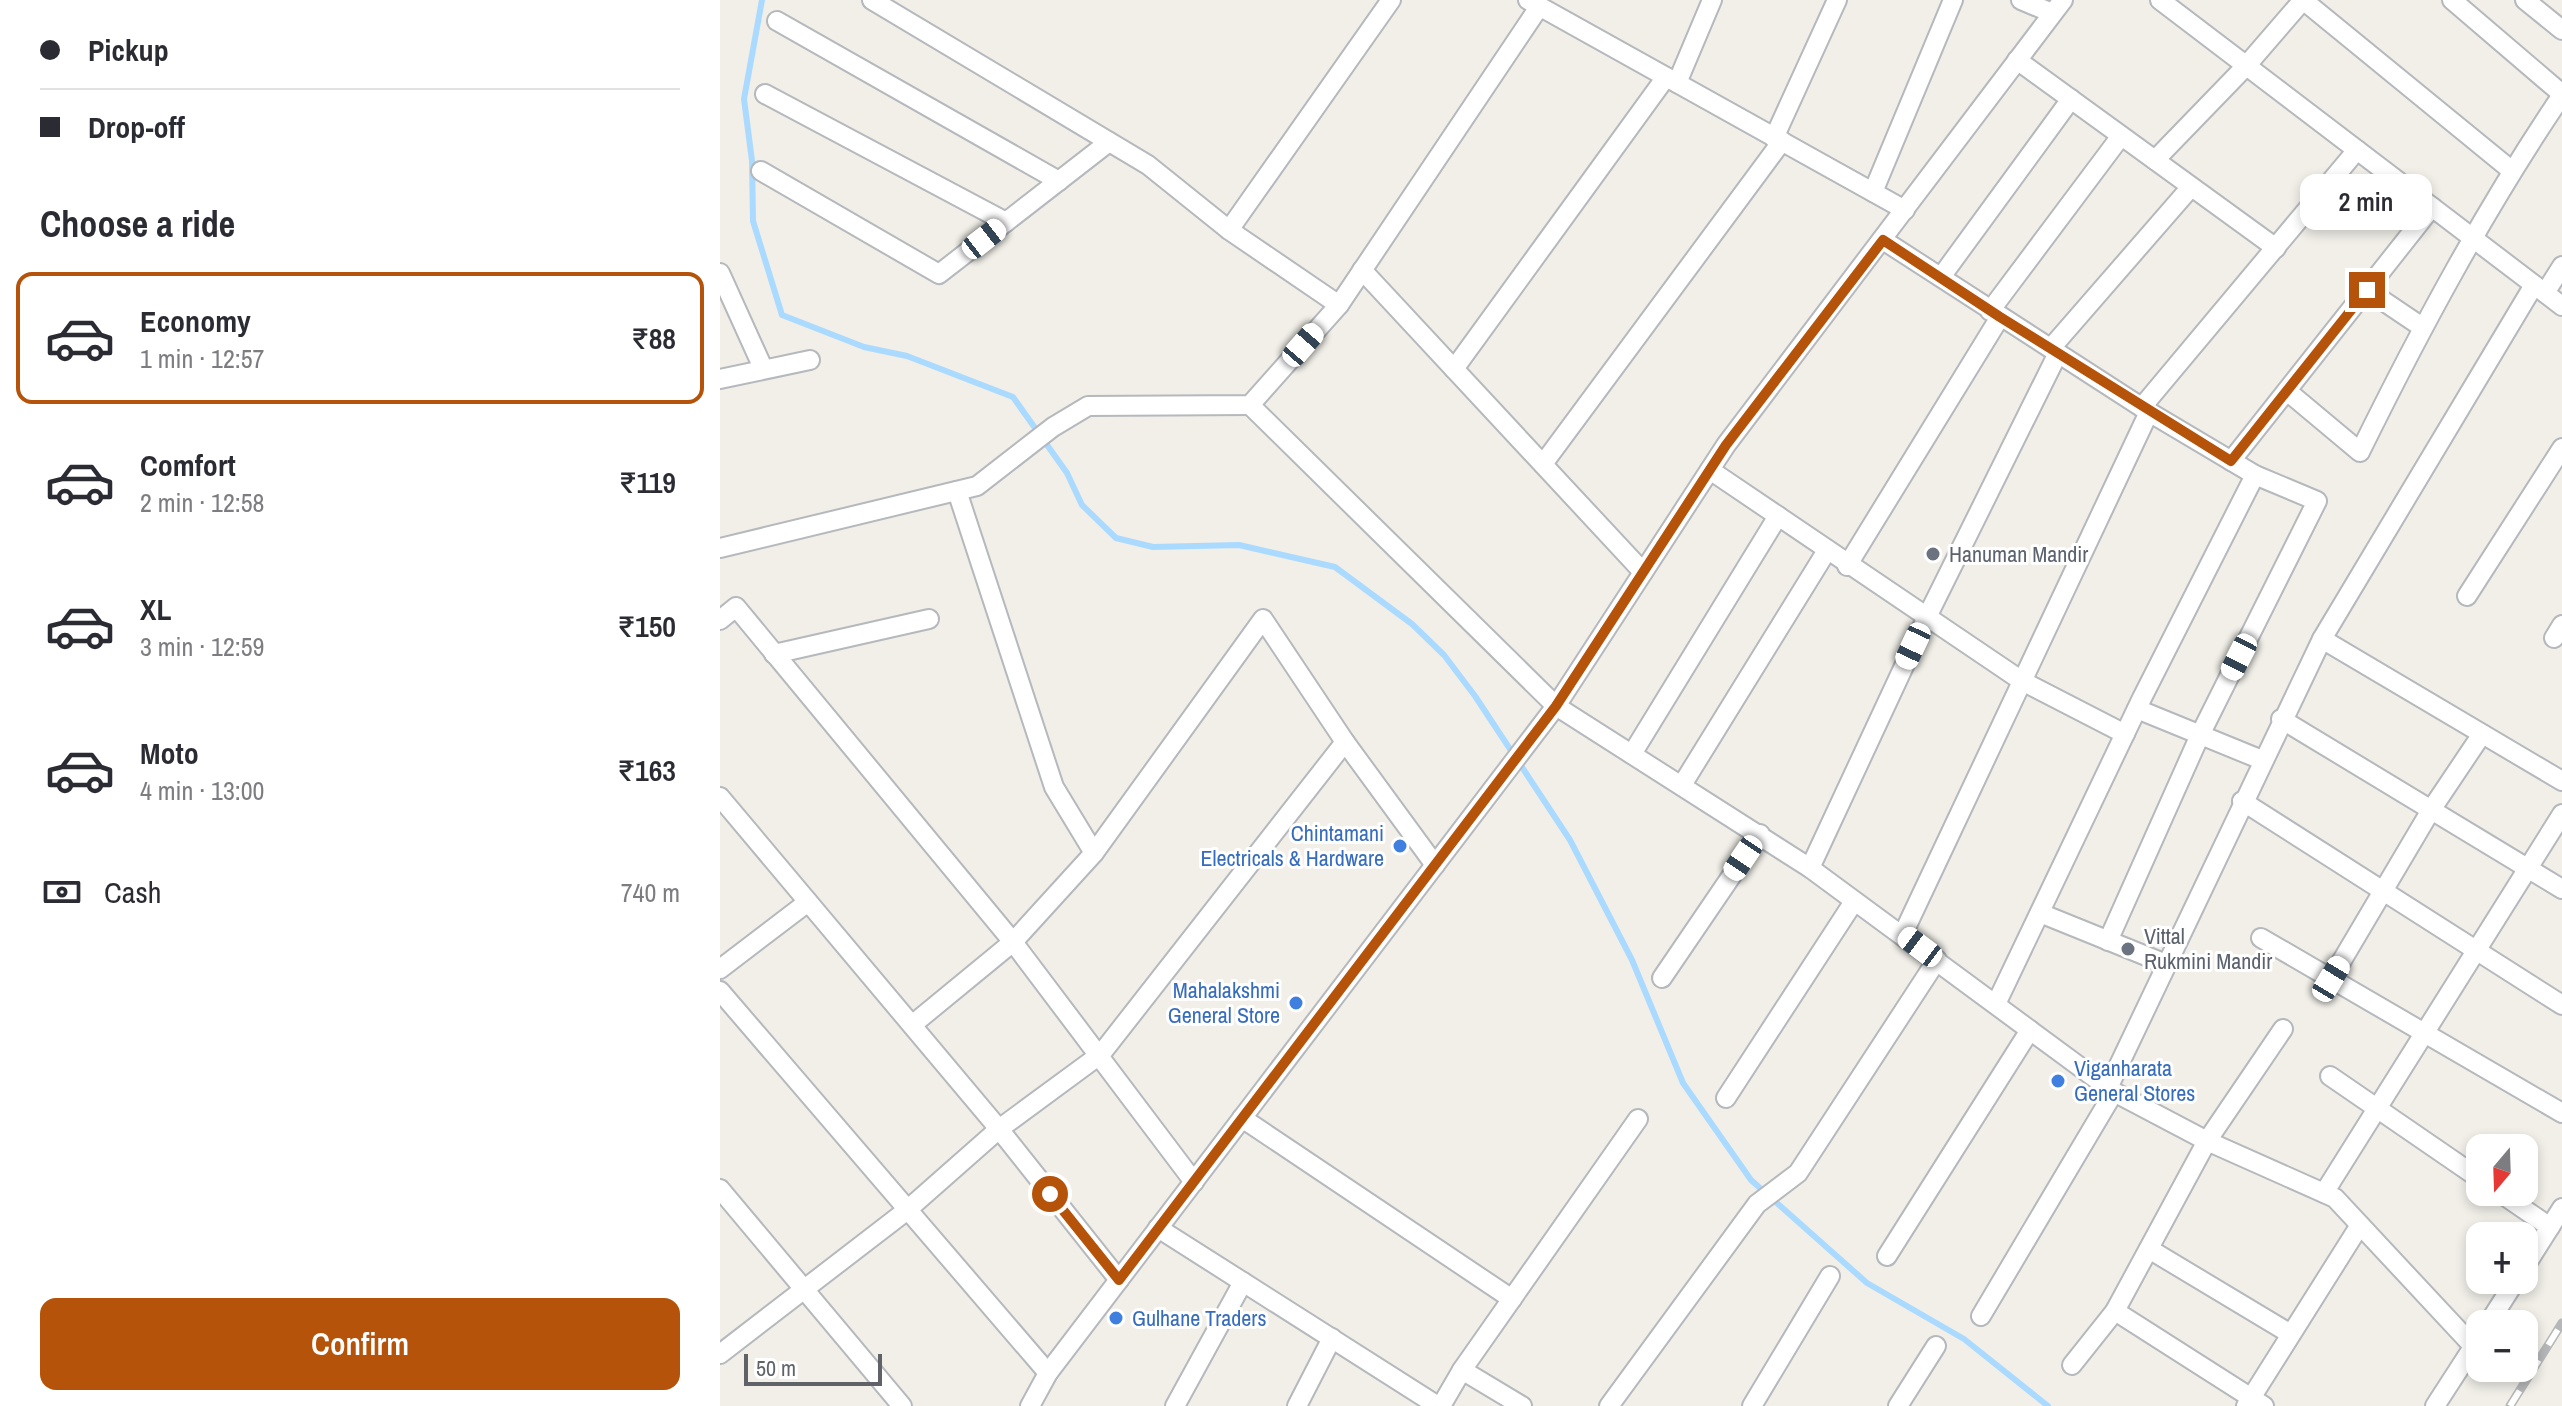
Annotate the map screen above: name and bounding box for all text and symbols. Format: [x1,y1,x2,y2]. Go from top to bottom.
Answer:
text: Pickup [88,30,169,70]
text: Drop-off [88,107,185,147]
callout: 2 min [2301,174,2433,230]
text: 2 min [2339,184,2393,219]
text: Choose a ride [40,200,235,248]
car [958,215,1010,263]
route end [2349,272,2385,308]
text: Economy [140,301,251,341]
icon: car [44,302,116,374]
text: ₹88 [631,318,676,358]
car [1278,319,1328,371]
text: 1 min · 12:57 [140,341,264,376]
text: Comfort [140,445,236,485]
icon: car [44,446,116,518]
text: ₹119 [619,462,676,502]
text: 2 min · 12:58 [140,485,264,520]
place label: Hanuman Mandir [1949,539,2088,569]
marker: Hanuman Mandir [1924,545,1942,563]
text: XL [140,589,171,629]
icon: car [44,590,116,662]
text: ₹150 [618,606,676,646]
car [1892,619,1934,673]
text: 3 min · 12:59 [140,629,264,664]
car [2217,630,2261,684]
text: Moto [140,733,199,773]
icon: car [44,734,116,806]
text: ₹163 [618,750,676,790]
text: 4 min · 13:00 [140,773,264,808]
place label: Chintamani Electricals & Hardware [1201,818,1384,873]
car [1720,831,1766,885]
marker: Chintamani Electricals & Hardware [1391,837,1409,855]
icon: cash [40,870,84,914]
text: Cash [104,872,161,912]
text: 740 m [621,875,680,910]
place label: Vittal Rukmini Mandir [2144,921,2272,976]
car [1894,923,1946,971]
marker: Vittal Rukmini Mandir [2119,940,2137,958]
car [2308,952,2354,1006]
place label: Mahalakshmi General Store [1168,975,1280,1030]
marker: Mahalakshmi General Store [1287,994,1305,1012]
place label: Viganharata General Stores [2074,1053,2195,1108]
marker: Viganharata General Stores [2049,1072,2067,1090]
north arrow [2466,1134,2538,1206]
map controls [2466,1134,2538,1382]
route start [1032,1176,1068,1212]
button: + [2466,1222,2538,1294]
button: Confirm [40,1298,680,1390]
place label: Gulhane Traders [1132,1303,1266,1333]
marker: Gulhane Traders [1107,1309,1125,1327]
button: − [2466,1310,2538,1382]
scale bar [744,1350,882,1386]
text: 50 m [756,1353,796,1383]

